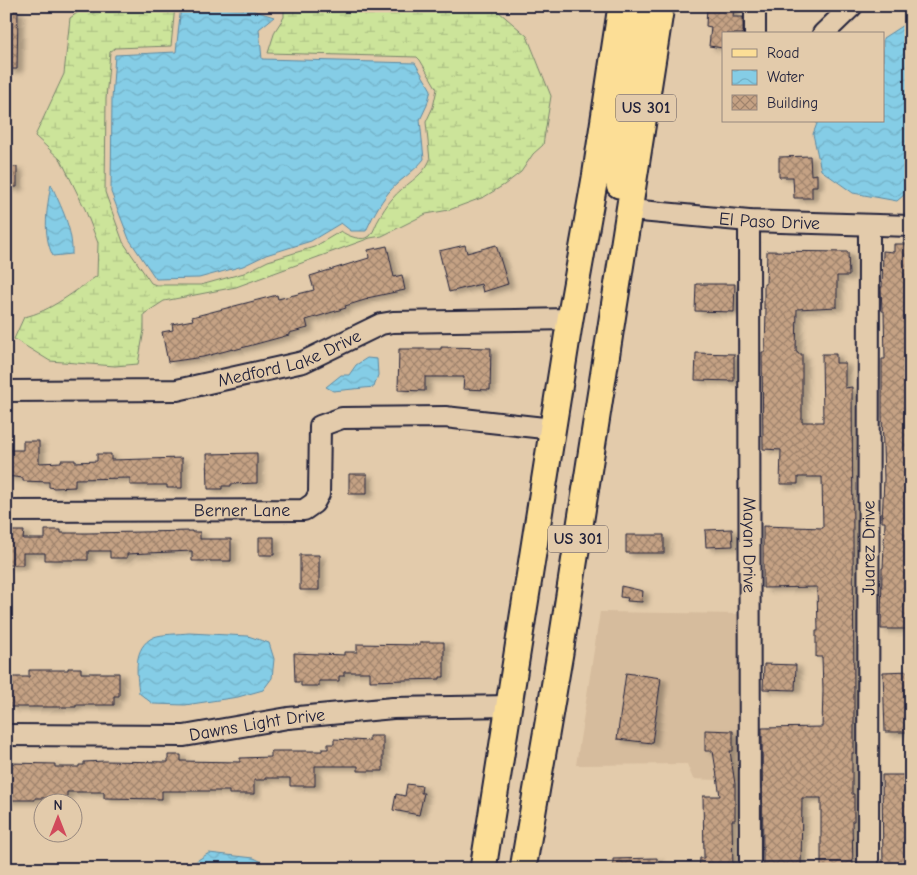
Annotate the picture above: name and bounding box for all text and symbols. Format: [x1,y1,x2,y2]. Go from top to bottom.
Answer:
legend [722,32,884,122]
text: Road [767,44,799,62]
text: Water [767,68,804,86]
text: Building [767,94,818,112]
road number: US 301 [616,95,676,122]
street label: El Paso Drive [718,208,820,234]
street label: Medford Lake Drive [216,325,364,391]
street label: Mayan Drive [739,497,760,593]
street label: Berner Lane [194,500,290,521]
street label: Juarez Drive [858,500,879,596]
road number: US 301 [548,526,608,552]
street label: Dawns Light Drive [188,704,326,745]
north arrow [32,792,82,842]
text: N [53,797,63,814]

